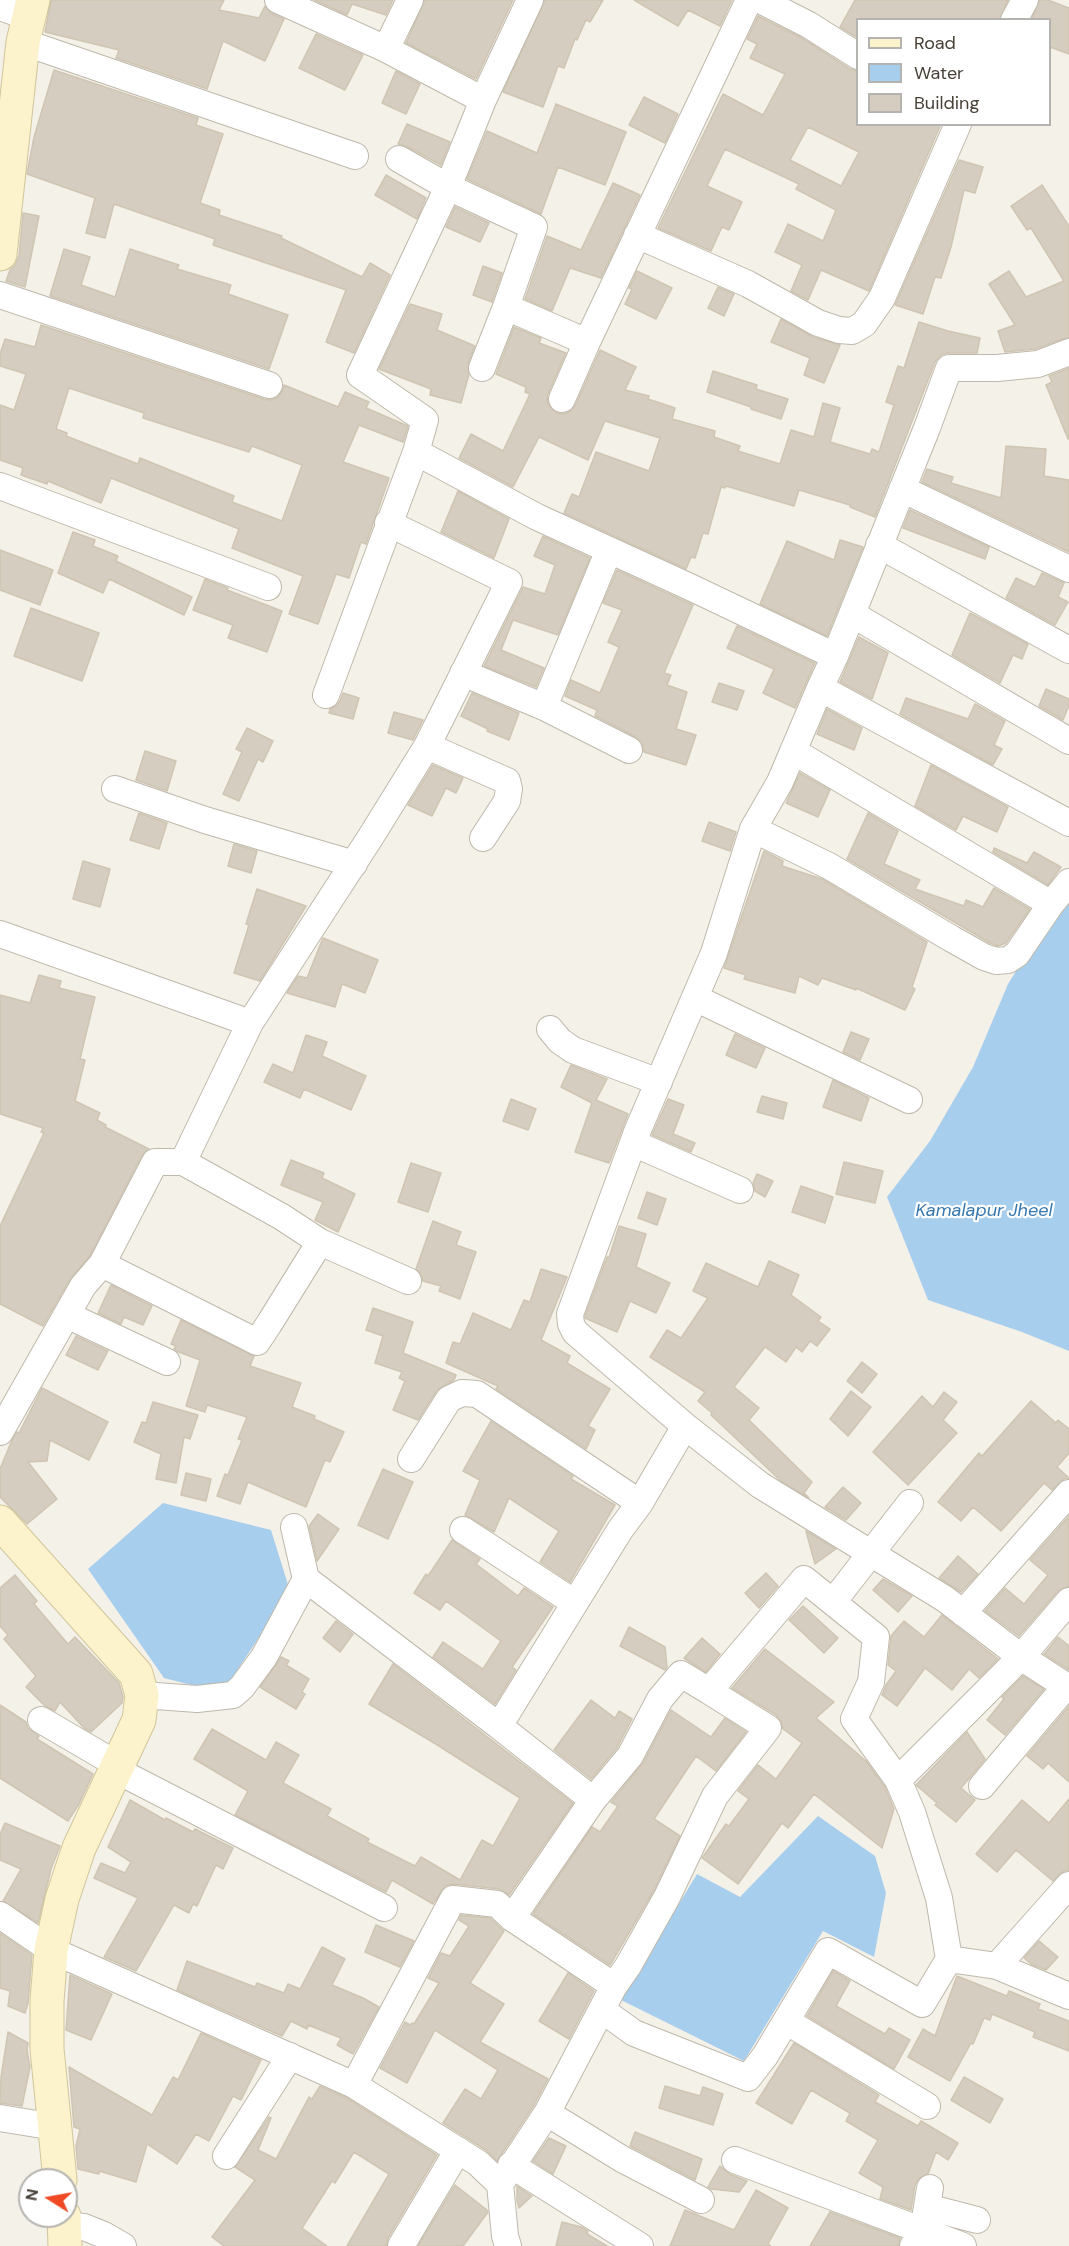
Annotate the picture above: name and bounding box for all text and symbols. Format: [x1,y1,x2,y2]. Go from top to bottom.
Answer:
legend [856,18,1051,126]
text: Road [914,31,956,55]
text: Water [914,61,964,85]
text: Building [914,91,979,115]
water label: Kamalapur Jheel [916,1200,1052,1222]
north arrow [18,2168,78,2228]
text: N [20,2187,43,2203]

